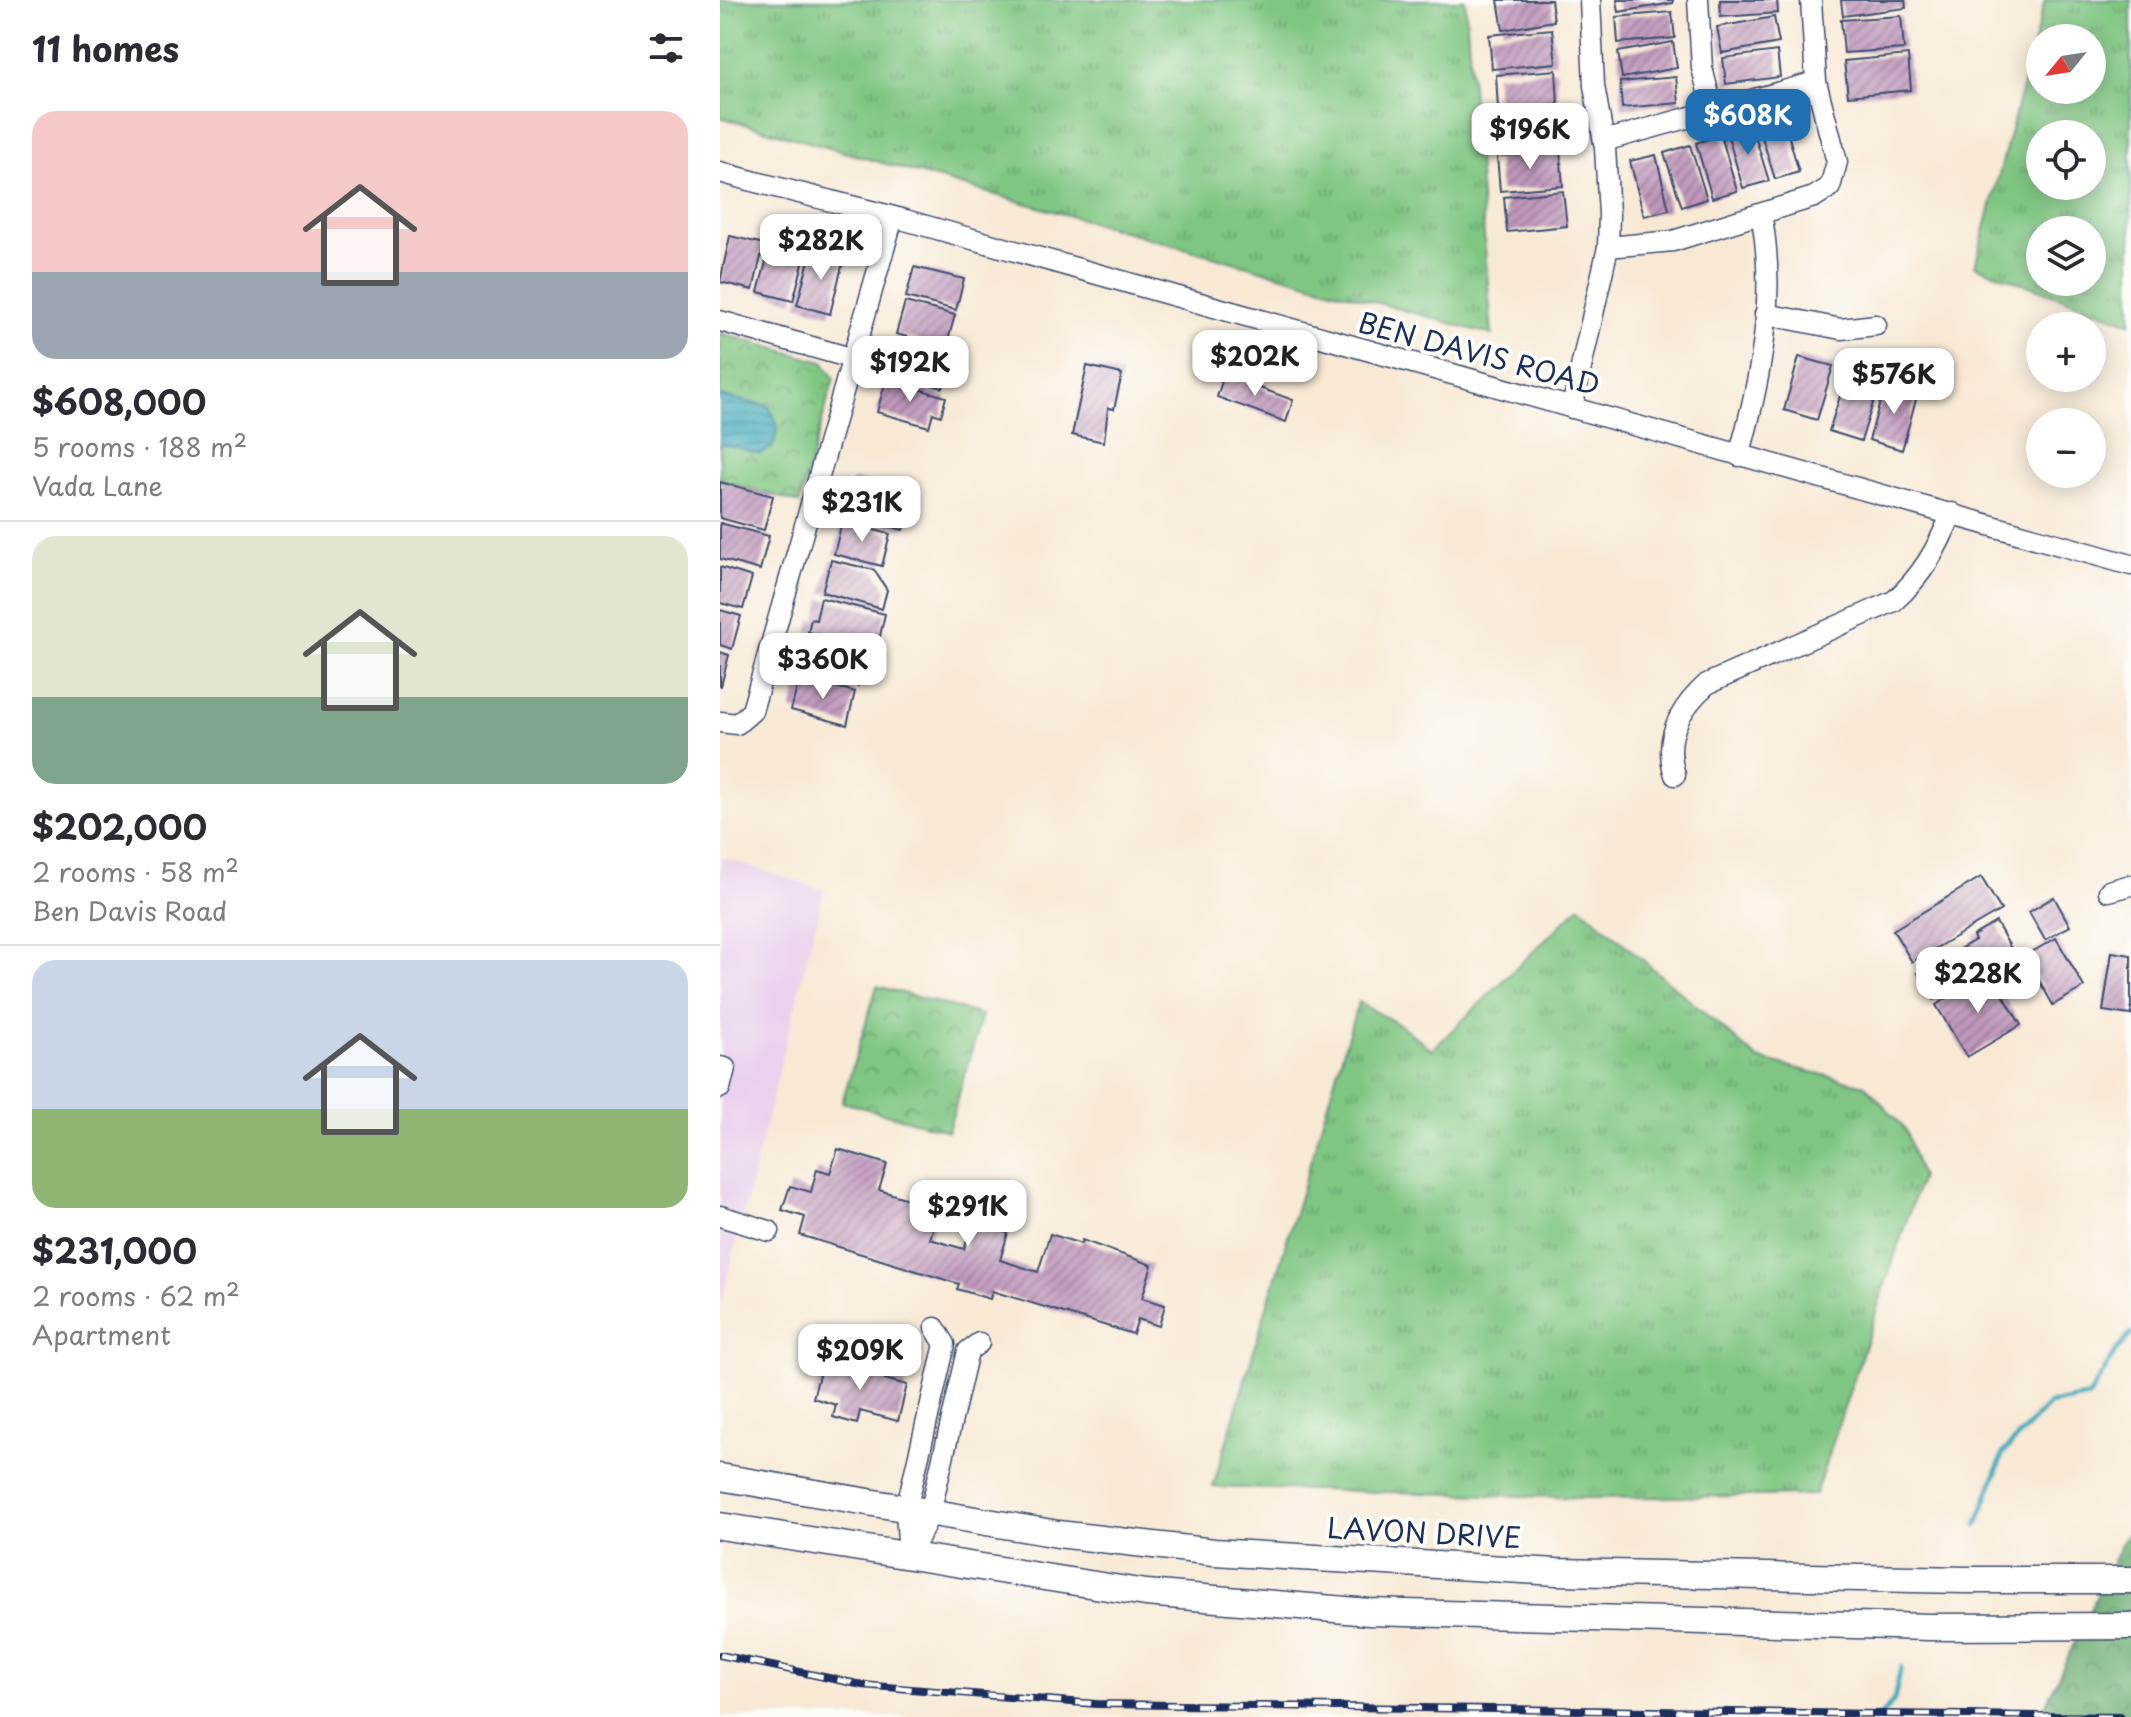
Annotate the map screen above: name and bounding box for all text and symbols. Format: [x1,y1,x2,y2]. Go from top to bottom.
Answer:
text: 11 homes [32,22,179,74]
north arrow [2026,24,2106,104]
map controls [2026,24,2106,488]
icon: filters [644,26,688,70]
pin: $608K [1692,89,1804,157]
text: $608K [1703,95,1793,134]
pin: $196K [1474,103,1586,171]
text: $196K [1490,109,1570,148]
button: locate [2026,120,2106,200]
icon: home [288,163,432,307]
pin: $282K [765,214,877,282]
button: layers [2026,216,2106,296]
text: $282K [778,220,864,259]
street label: BEN DAVIS ROAD [1354,300,1605,405]
button: + [2026,312,2106,392]
pin: $202K [1199,330,1311,398]
pin: $192K [854,336,966,404]
text: $202K [1210,336,1300,375]
text: $192K [870,342,950,381]
pin: $576K [1838,348,1950,416]
text: $576K [1852,354,1936,393]
text: $608,000 [32,375,206,427]
button: − [2026,408,2106,488]
text: 5 rooms · 188 m² [32,427,247,466]
text: Vada Lane [32,466,163,505]
pin: $231K [806,476,918,544]
text: $231K [822,482,902,521]
icon: home [288,588,432,732]
pin: $360K [767,633,879,701]
text: $360K [778,639,868,678]
text: $202,000 [32,800,207,852]
text: 2 rooms · 58 m² [32,852,239,891]
text: Ben Davis Road [32,891,227,930]
pin: $228K [1922,947,2034,1015]
text: $228K [1934,953,2022,992]
icon: home [288,1012,432,1156]
pin: $291K [912,1180,1024,1248]
text: $291K [928,1186,1008,1225]
text: $231,000 [32,1224,197,1276]
text: 2 rooms · 62 m² [32,1276,240,1315]
text: Apartment [32,1315,171,1354]
pin: $209K [804,1324,916,1392]
text: $209K [816,1330,904,1369]
street label: LAVON DRIVE [1326,1505,1522,1558]

